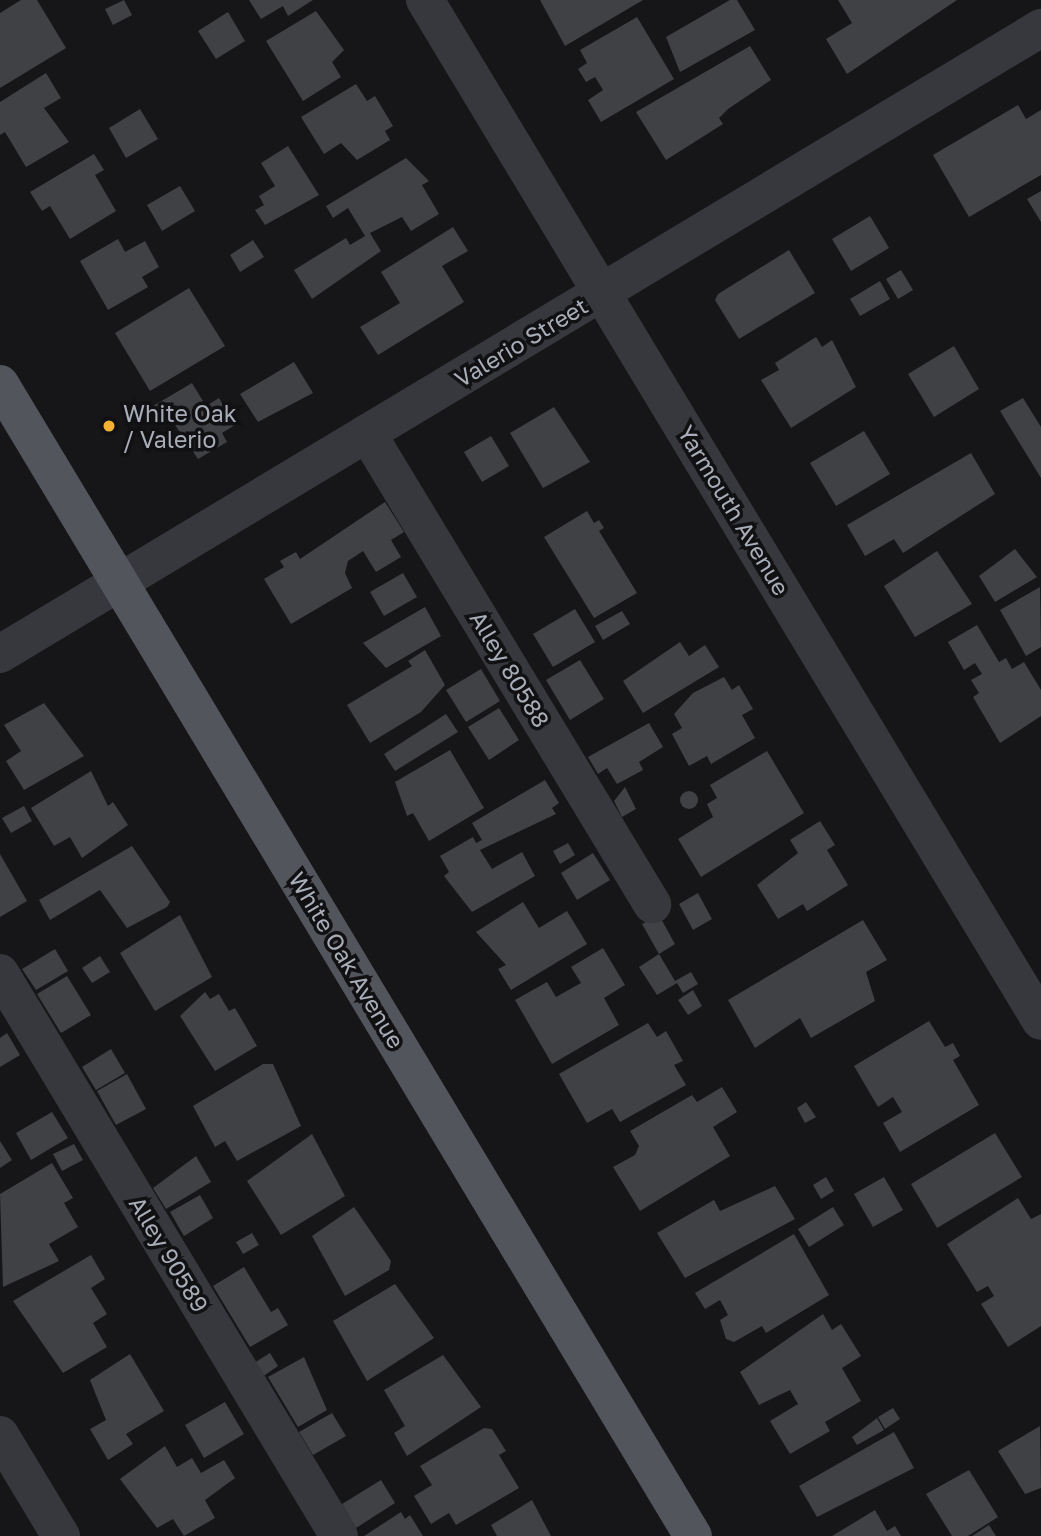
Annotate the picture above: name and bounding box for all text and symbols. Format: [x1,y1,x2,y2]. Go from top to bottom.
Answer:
street label: Valerio Street [449,291,593,393]
place label: White Oak / Valerio [123,399,237,453]
marker: White Oak / Valerio [101,418,117,434]
street label: Yarmouth Avenue [672,420,796,600]
street label: Alley 80588 [465,606,555,732]
street label: White Oak Avenue [284,867,410,1053]
street label: Alley 90589 [124,1191,214,1317]

